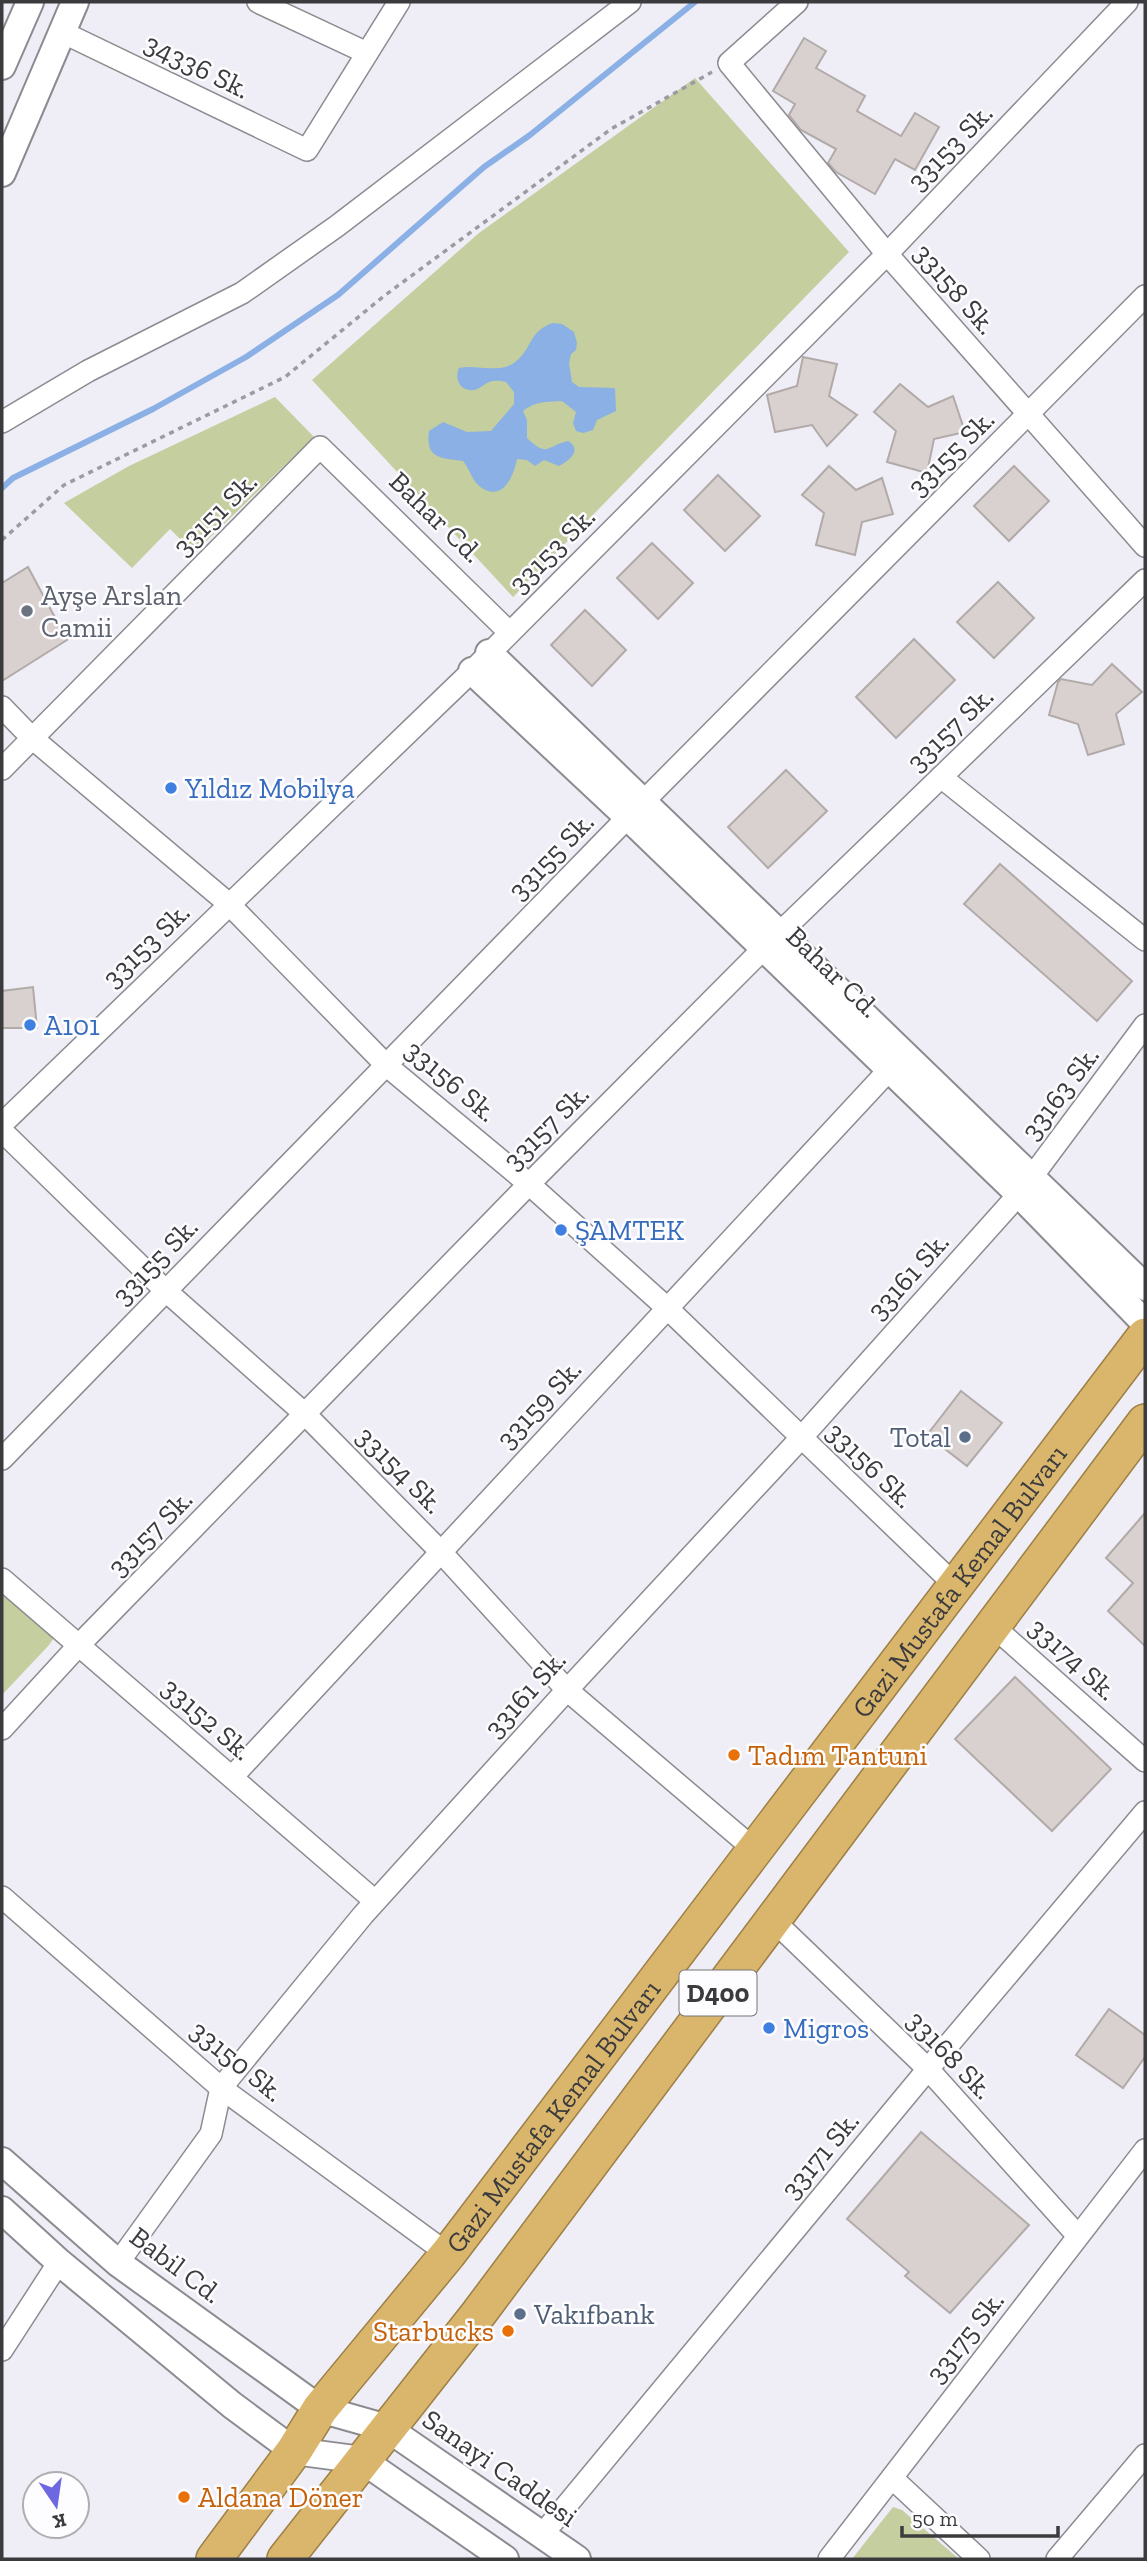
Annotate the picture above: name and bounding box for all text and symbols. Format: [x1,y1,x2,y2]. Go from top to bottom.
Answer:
street label: 34336 Sk. [139,26,255,106]
street label: 33153 Sk. [901,97,999,197]
street label: 33158 Sk. [907,237,1003,341]
street label: 33155 Sk. [901,403,1001,503]
street label: 33151 Sk. [166,465,264,563]
street label: Bahar Cd. [383,465,489,569]
street label: 33153 Sk. [502,500,602,600]
place label: Ayşe Arslan Camii [41,579,182,644]
marker: Ayşe Arslan Camii [19,603,35,619]
street label: 33157 Sk. [900,680,1000,778]
place label: Yıldız Mobilya [184,772,355,805]
marker: Yıldız Mobilya [163,780,179,796]
street label: 33155 Sk. [501,805,601,907]
street label: 33153 Sk. [96,896,196,994]
street label: Bahar Cd. [780,920,886,1024]
place label: A101 [44,1009,100,1042]
marker: A101 [22,1017,38,1033]
street label: 33156 Sk. [399,1033,503,1129]
street label: 33163 Sk. [1014,1040,1106,1146]
street label: 33157 Sk. [496,1077,596,1177]
street label: 33155 Sk. [105,1210,205,1312]
place label: ŞAMTEK [575,1214,684,1247]
marker: ŞAMTEK [553,1222,569,1238]
street label: 33161 Sk. [860,1226,956,1326]
street label: 33159 Sk. [490,1353,588,1455]
street label: 33156 Sk. [819,1415,921,1515]
street label: 33154 Sk. [350,1420,450,1520]
place label: Total [890,1421,951,1454]
marker: Total [957,1429,973,1445]
street label: Gazi Mustafa Kemal Bulvarı [845,1438,1073,1724]
street label: 33157 Sk. [101,1483,199,1583]
street label: 33174 Sk. [1022,1611,1124,1707]
street label: 33161 Sk. [477,1644,573,1744]
street label: 33152 Sk. [155,1671,259,1767]
place label: Tadım Tantuni [748,1739,928,1772]
marker: Tadım Tantuni [726,1747,742,1763]
road number: D400 [680,1970,756,2016]
street label: Gazi Mustafa Kemal Bulvarı [439,1973,667,2259]
street label: 33168 Sk. [900,2004,1000,2106]
place label: Migros [783,2012,869,2045]
street label: 33150 Sk. [184,2013,290,2109]
marker: Migros [761,2020,777,2036]
street label: 33171 Sk. [774,2105,866,2205]
street label: Babil Cd. [124,2220,228,2310]
street label: 33175 Sk. [919,2285,1011,2389]
place label: Vakıfbank [533,2298,655,2331]
marker: Vakıfbank [512,2306,528,2322]
place label: Starbucks [373,2315,494,2348]
marker: Starbucks [500,2323,516,2339]
street label: Sanayi Caddesi [416,2402,584,2534]
north arrow [21,2470,91,2540]
place label: Aldana Döner [198,2481,363,2514]
marker: Aldana Döner [176,2489,192,2505]
scale bar [902,2494,1058,2538]
text: 50 m [912,2506,958,2531]
text: K [51,2508,69,2534]

